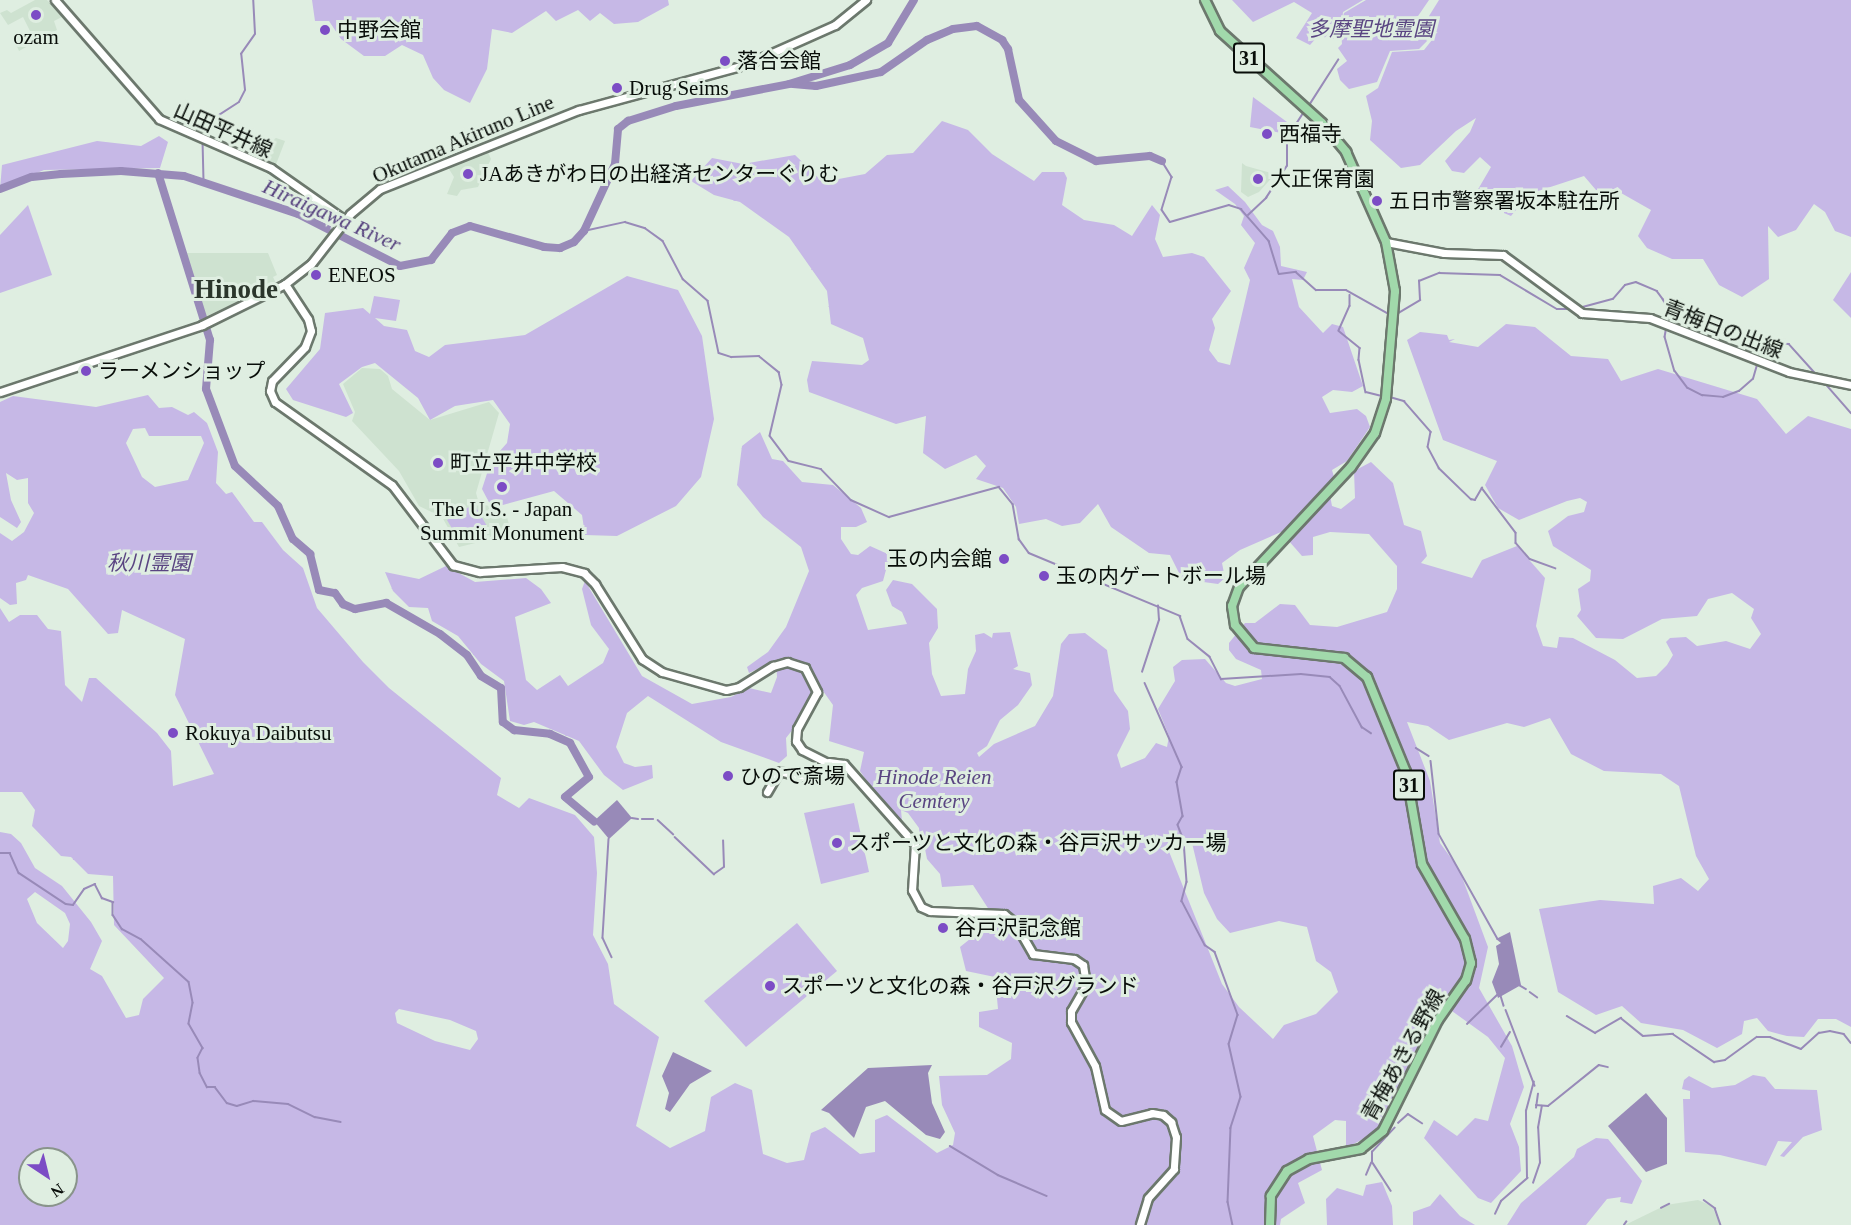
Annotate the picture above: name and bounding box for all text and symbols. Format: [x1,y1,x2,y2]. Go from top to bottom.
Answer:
marker: ozam [29,8,43,22]
park label: 多摩聖地霊園 [1308,16,1434,42]
place label: 中野会館 [337,17,421,43]
marker: 中野会館 [318,23,332,37]
place label: ozam [13,24,59,50]
road number: 31 [1232,41,1266,75]
place label: 落合会館 [737,48,821,74]
marker: 落合会館 [718,54,732,68]
place label: Drug Seims [629,75,729,101]
marker: Drug Seims [610,81,624,95]
street label: Okutama Akiruno Line [368,89,558,189]
street label: 山田平井線 [170,97,276,163]
place label: 西福寺 [1279,121,1342,147]
marker: 西福寺 [1260,127,1274,141]
place label: JAあきがわ日の出経済センターぐりむ [480,161,839,187]
place label: 大正保育園 [1270,166,1375,192]
marker: JAあきがわ日の出経済センターぐりむ [461,167,475,181]
marker: 大正保育園 [1251,172,1265,186]
water label: Hiraigawa River [259,173,405,257]
place label: 五日市警察署坂本駐在所 [1389,188,1620,214]
marker: 五日市警察署坂本駐在所 [1370,194,1384,208]
place label: ENEOS [328,262,396,288]
marker: ENEOS [309,268,323,282]
district label: Hinode [194,274,278,306]
street label: 青梅日の出線 [1660,295,1786,363]
place label: ラーメンショップ [98,358,266,384]
marker: ラーメンショップ [79,364,93,378]
place label: 町立平井中学校 [450,450,597,476]
marker: 町立平井中学校 [431,456,445,470]
marker: The U.S. - Japan Summit Monument [495,480,509,494]
place label: The U.S. - Japan Summit Monument [420,496,584,546]
place label: 玉の内会館 [887,546,992,572]
park label: 秋川霊園 [107,550,191,576]
marker: 玉の内会館 [997,552,1011,566]
place label: 玉の内ゲートボール場 [1056,563,1266,589]
marker: 玉の内ゲートボール場 [1037,569,1051,583]
place label: Rokuya Daibutsu [185,720,331,746]
marker: Rokuya Daibutsu [166,726,180,740]
place label: ひので斎場 [740,763,845,789]
park label: Hinode Reien Cemtery [877,764,991,814]
road number: 31 [1392,768,1426,802]
marker: ひので斎場 [721,769,735,783]
place label: スポーツと文化の森・谷戸沢サッカー場 [849,830,1227,856]
marker: スポーツと文化の森・谷戸沢サッカー場 [830,836,844,850]
place label: 谷戸沢記念館 [955,915,1081,941]
marker: 谷戸沢記念館 [936,921,950,935]
place label: スポーツと文化の森・谷戸沢グランド [782,973,1139,999]
marker: スポーツと文化の森・谷戸沢グランド [763,979,777,993]
street label: 青梅あきる野線 [1356,985,1450,1125]
north arrow [18,1147,78,1207]
text: N [48,1180,67,1201]

